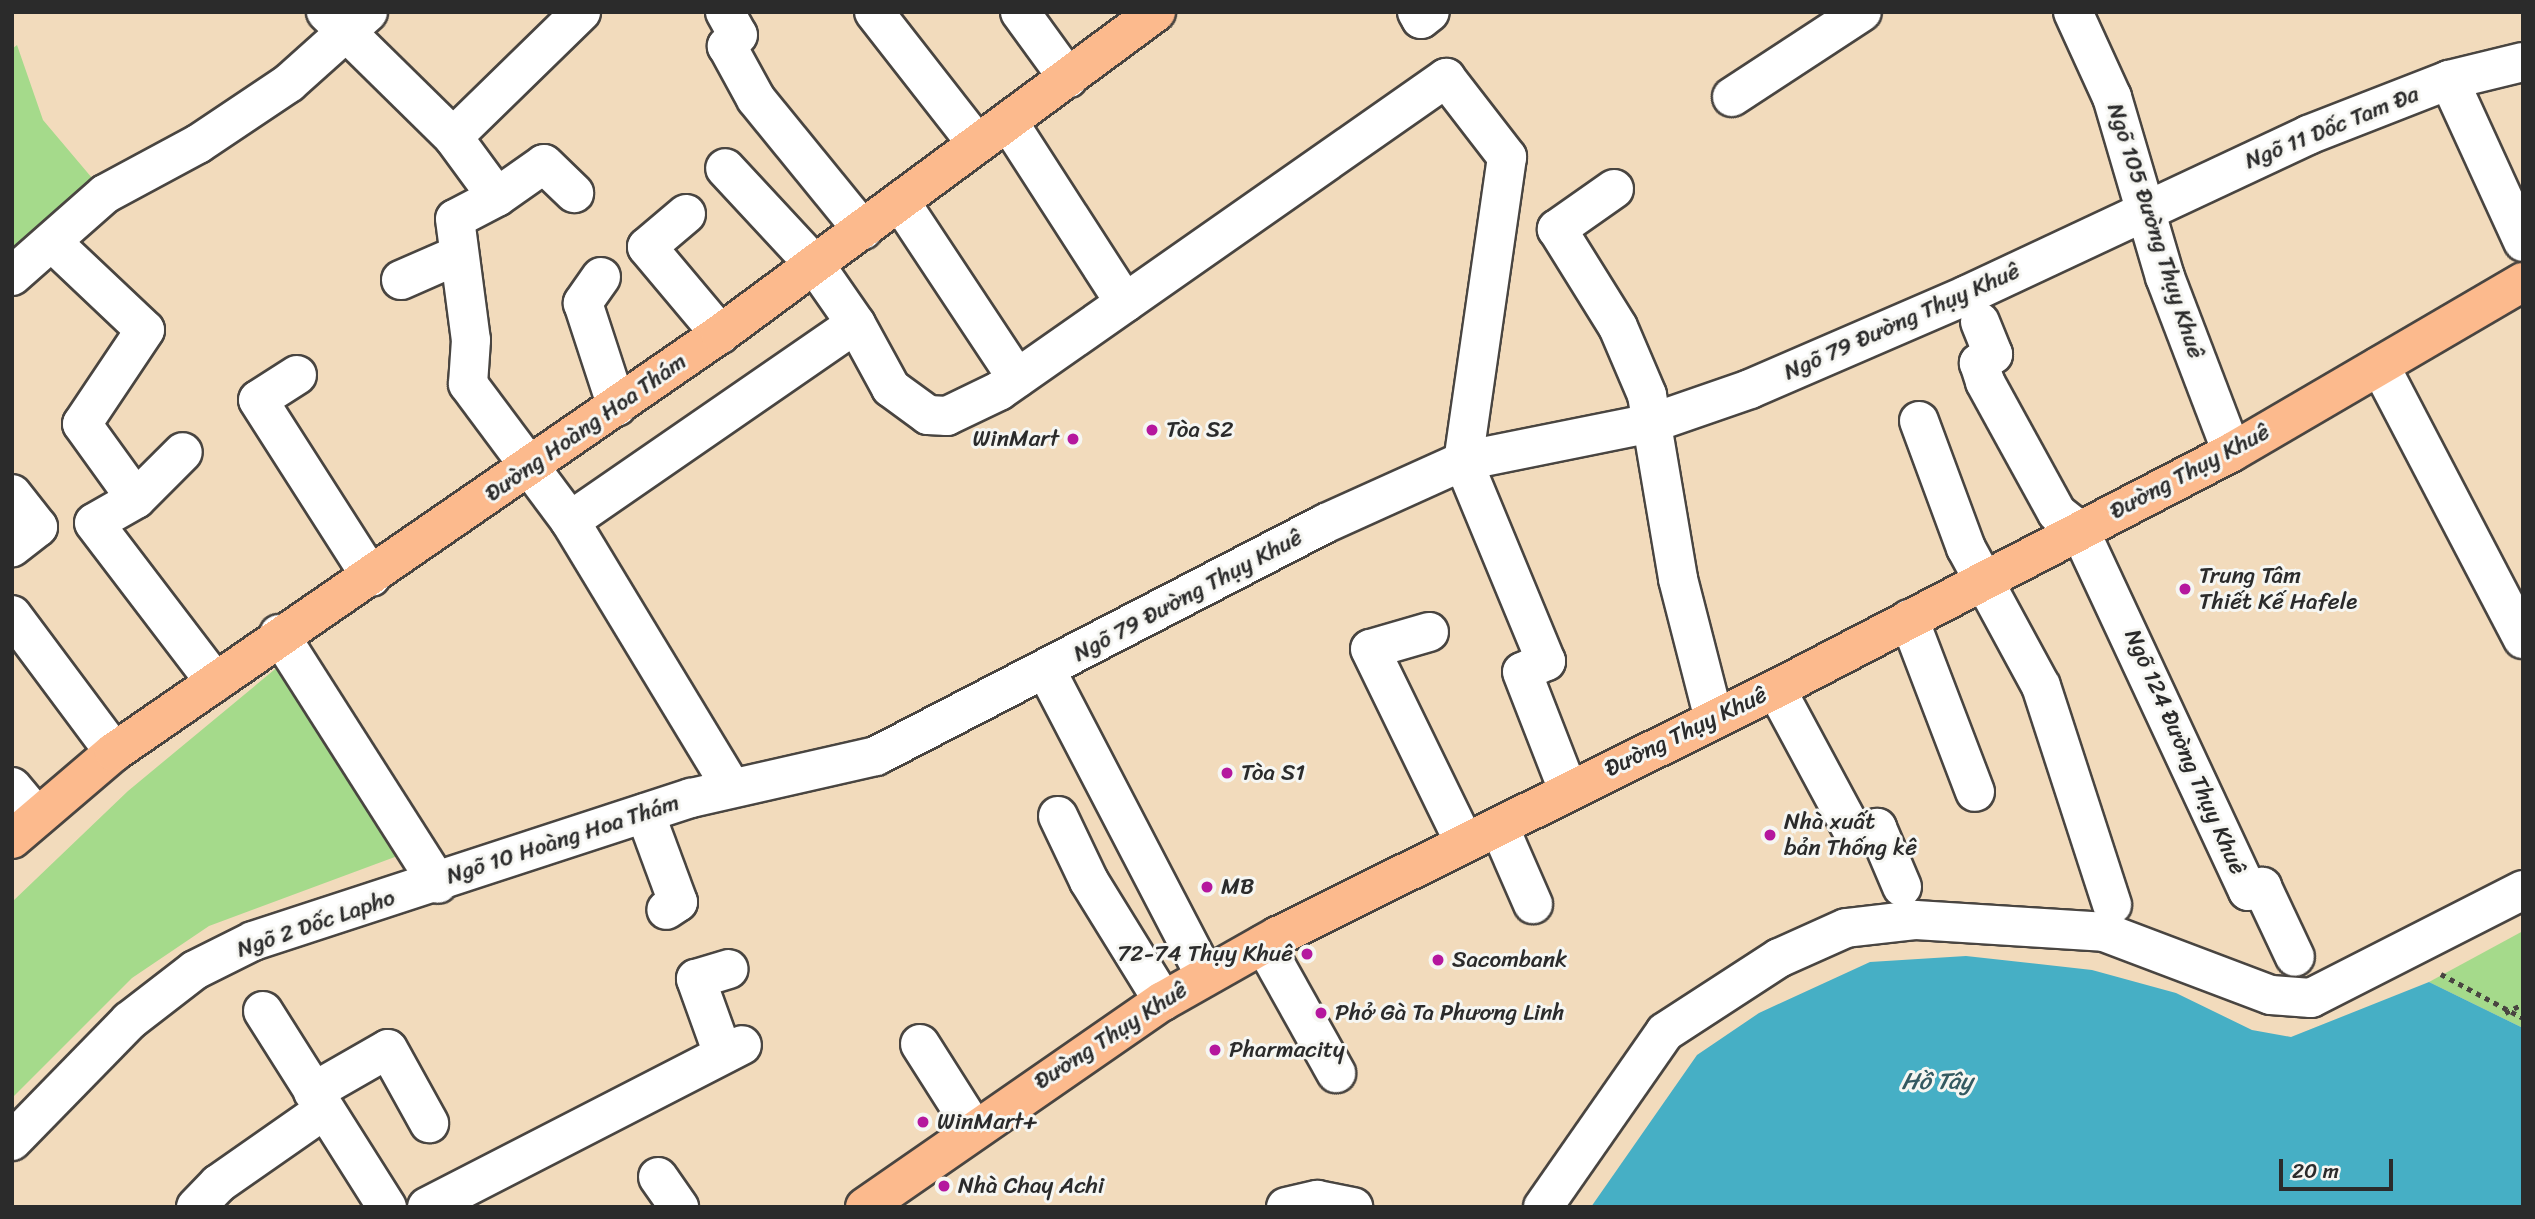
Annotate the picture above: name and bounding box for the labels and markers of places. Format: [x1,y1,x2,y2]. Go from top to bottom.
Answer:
place label: Tòa S2 [1166,416,1234,444]
marker: Tòa S2 [1144,422,1160,438]
place label: WinMart [973,425,1059,453]
marker: WinMart [1065,431,1081,447]
place label: Trung Tâm Thiết Kế Hafele [2199,562,2357,616]
marker: Trung Tâm Thiết Kế Hafele [2177,581,2193,597]
place label: Tòa S1 [1241,759,1305,787]
marker: Tòa S1 [1219,765,1235,781]
place label: Nhà xuất bản Thống kê [1784,808,1917,862]
marker: Nhà xuất bản Thống kê [1762,827,1778,843]
place label: MB [1221,873,1255,901]
marker: MB [1199,879,1215,895]
place label: 72-74 Thụy Khuê [1117,940,1293,968]
marker: 72-74 Thụy Khuê [1299,946,1315,962]
place label: Sacombank [1452,946,1567,974]
marker: Sacombank [1430,952,1446,968]
place label: Phở Gà Ta Phương Linh [1335,999,1566,1027]
marker: Phở Gà Ta Phương Linh [1313,1005,1329,1021]
place label: Pharmacity [1229,1036,1345,1064]
marker: Pharmacity [1207,1042,1223,1058]
place label: WinMart+ [937,1108,1037,1136]
marker: WinMart+ [915,1114,931,1130]
place label: Nhà Chay Achi [958,1172,1104,1200]
marker: Nhà Chay Achi [936,1178,952,1194]

